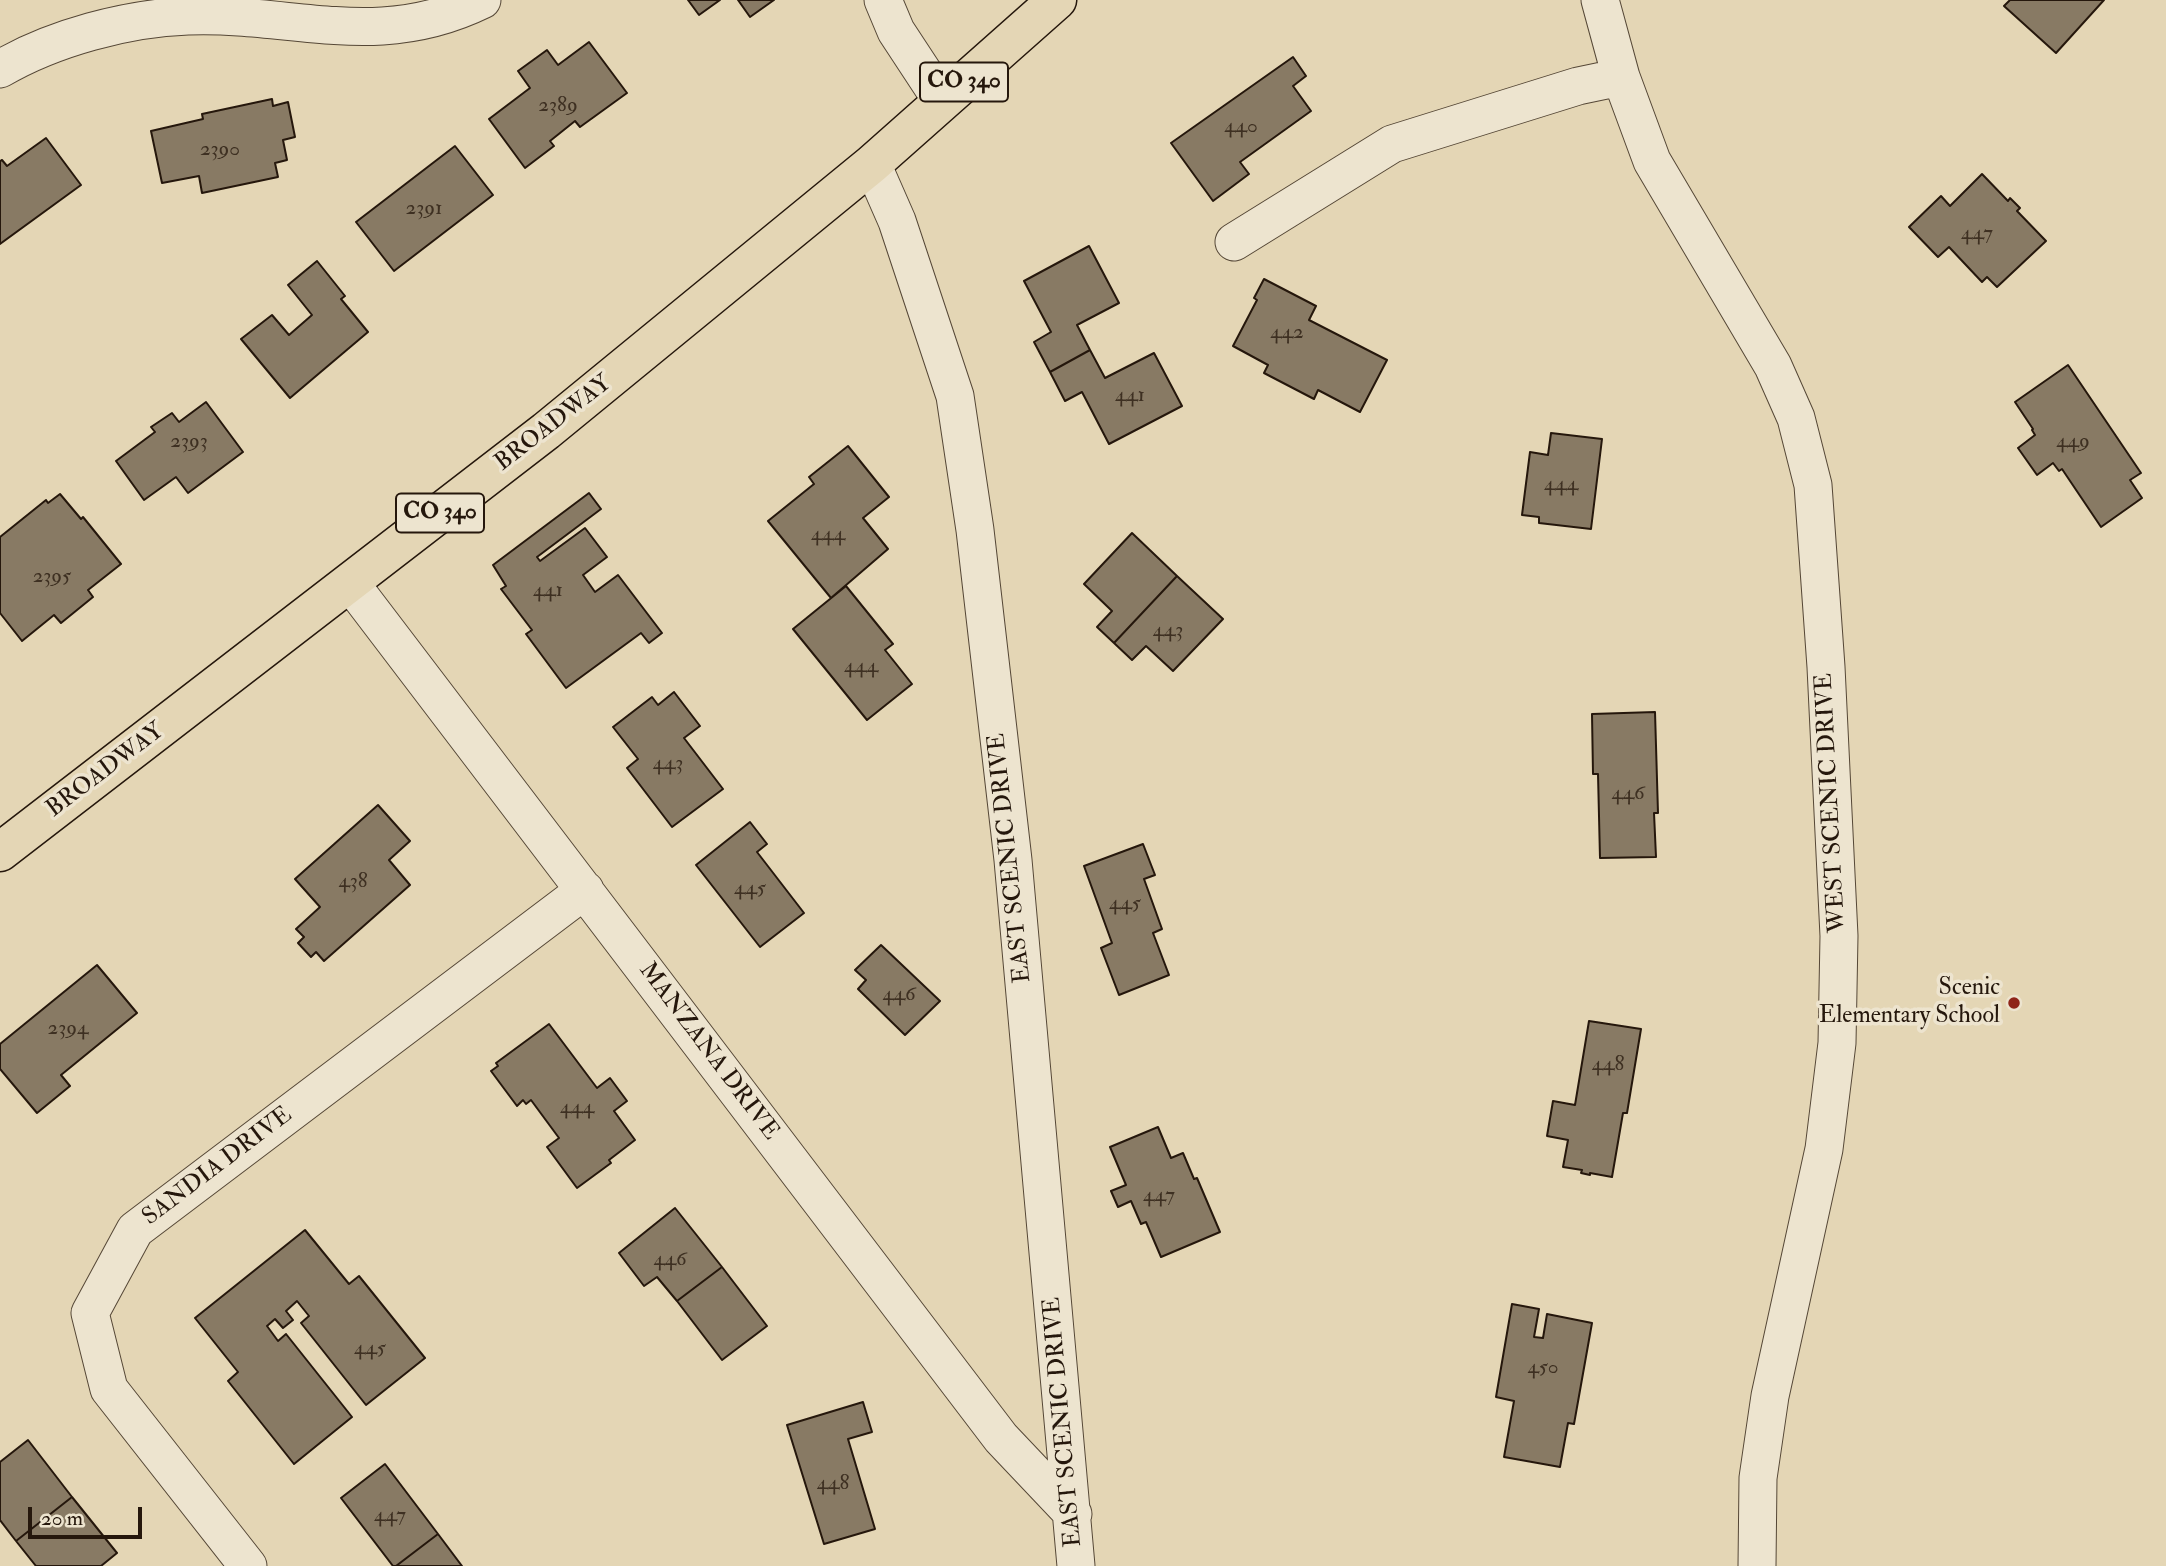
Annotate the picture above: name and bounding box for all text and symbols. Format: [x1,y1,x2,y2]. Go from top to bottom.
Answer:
road number: CO 340 [920,62,1008,102]
house number: 2389 [538,93,578,119]
house number: 440 [1224,114,1258,140]
house number: 2390 [200,137,240,163]
house number: 2391 [406,196,442,222]
house number: 447 [1961,221,1993,247]
house number: 442 [1270,320,1304,346]
street label: BROADWAY [490,370,618,478]
house number: 441 [1115,383,1145,409]
house number: 2393 [170,429,208,455]
house number: 449 [2056,429,2090,455]
house number: 444 [1544,472,1578,498]
road number: CO 340 [396,494,484,533]
house number: 444 [811,522,845,548]
house number: 2395 [33,564,71,590]
house number: 441 [533,578,563,604]
house number: 443 [1153,618,1183,644]
house number: 444 [844,654,878,680]
street label: WEST SCENIC DRIVE [1811,672,1853,934]
street label: BROADWAY [42,717,170,825]
street label: EAST SCENIC DRIVE [984,732,1038,984]
house number: 443 [653,751,683,777]
house number: 446 [1611,781,1645,807]
house number: 438 [338,869,368,895]
house number: 445 [734,876,766,902]
house number: 445 [1109,891,1141,917]
street label: MANZANA DRIVE [632,958,784,1146]
place label: Scenic Elementary School [1819,975,2000,1031]
house number: 446 [882,982,916,1008]
marker: Scenic Elementary School [2006,995,2022,1011]
house number: 2394 [48,1016,88,1042]
house number: 448 [1592,1052,1624,1078]
house number: 444 [560,1095,594,1121]
street label: SANDIA DRIVE [138,1101,298,1233]
house number: 447 [1143,1183,1175,1209]
house number: 446 [653,1247,687,1273]
street label: EAST SCENIC DRIVE [1039,1296,1089,1548]
house number: 445 [354,1336,386,1362]
house number: 450 [1527,1355,1559,1381]
house number: 448 [817,1471,849,1497]
scale bar [32,1492,145,1536]
house number: 447 [374,1503,406,1529]
text: 20 m [41,1505,83,1532]

